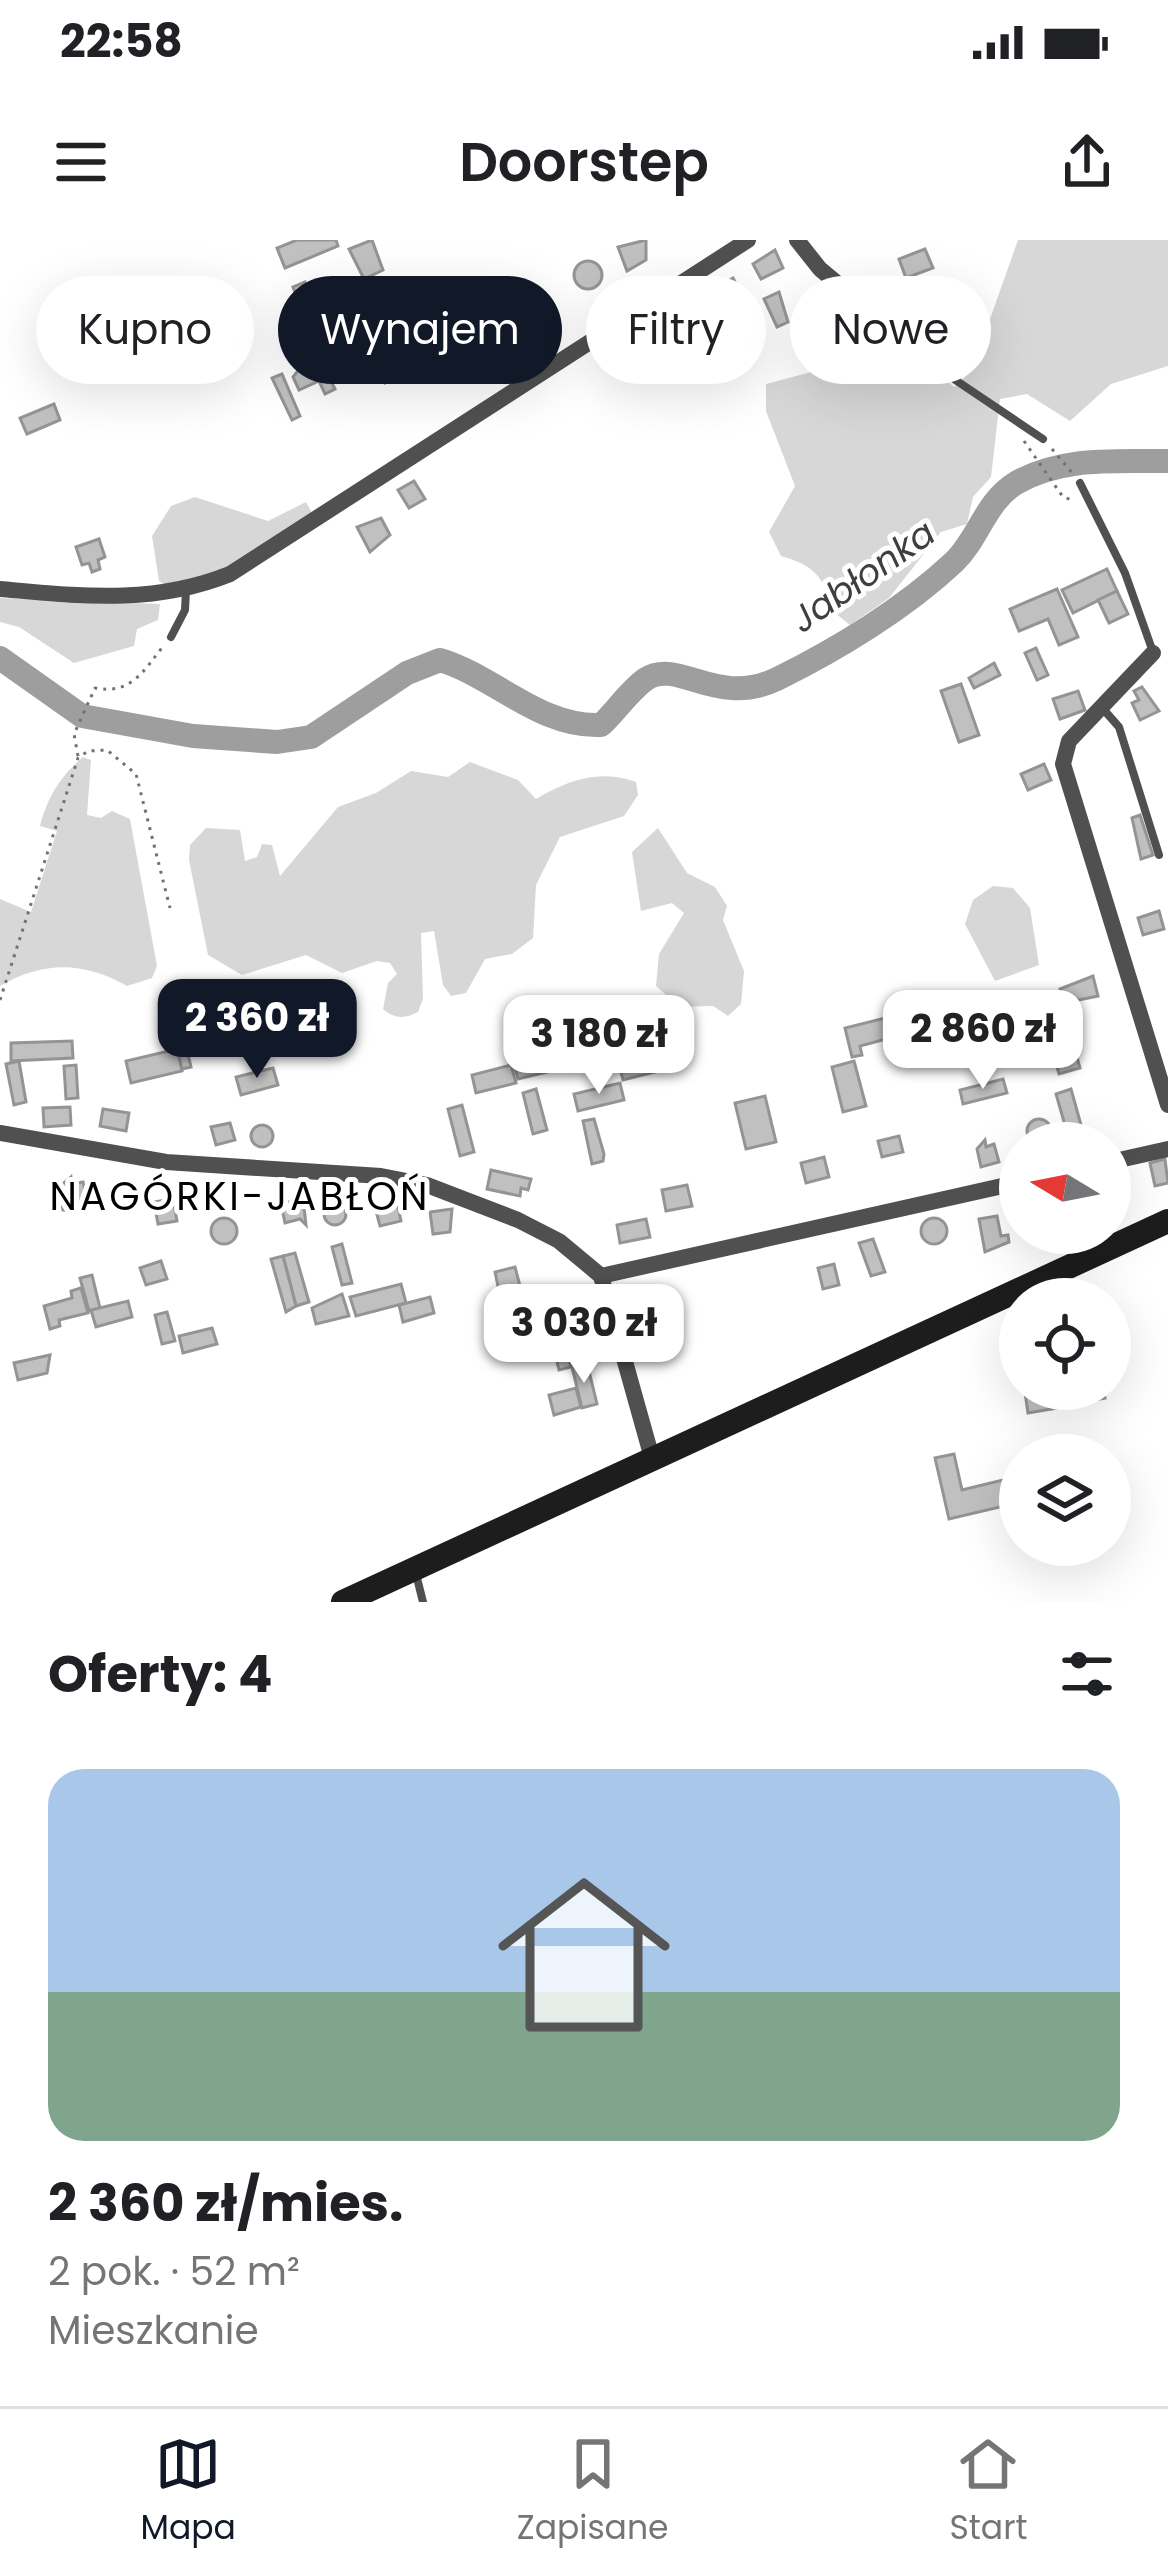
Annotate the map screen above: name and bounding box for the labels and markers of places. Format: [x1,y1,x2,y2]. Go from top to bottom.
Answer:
pin: 2 360 zł [133,979,381,1081]
pin: 2 860 zł [859,990,1107,1092]
pin: 3 180 zł [475,995,723,1097]
pin: 3 030 zł [460,1284,708,1386]

